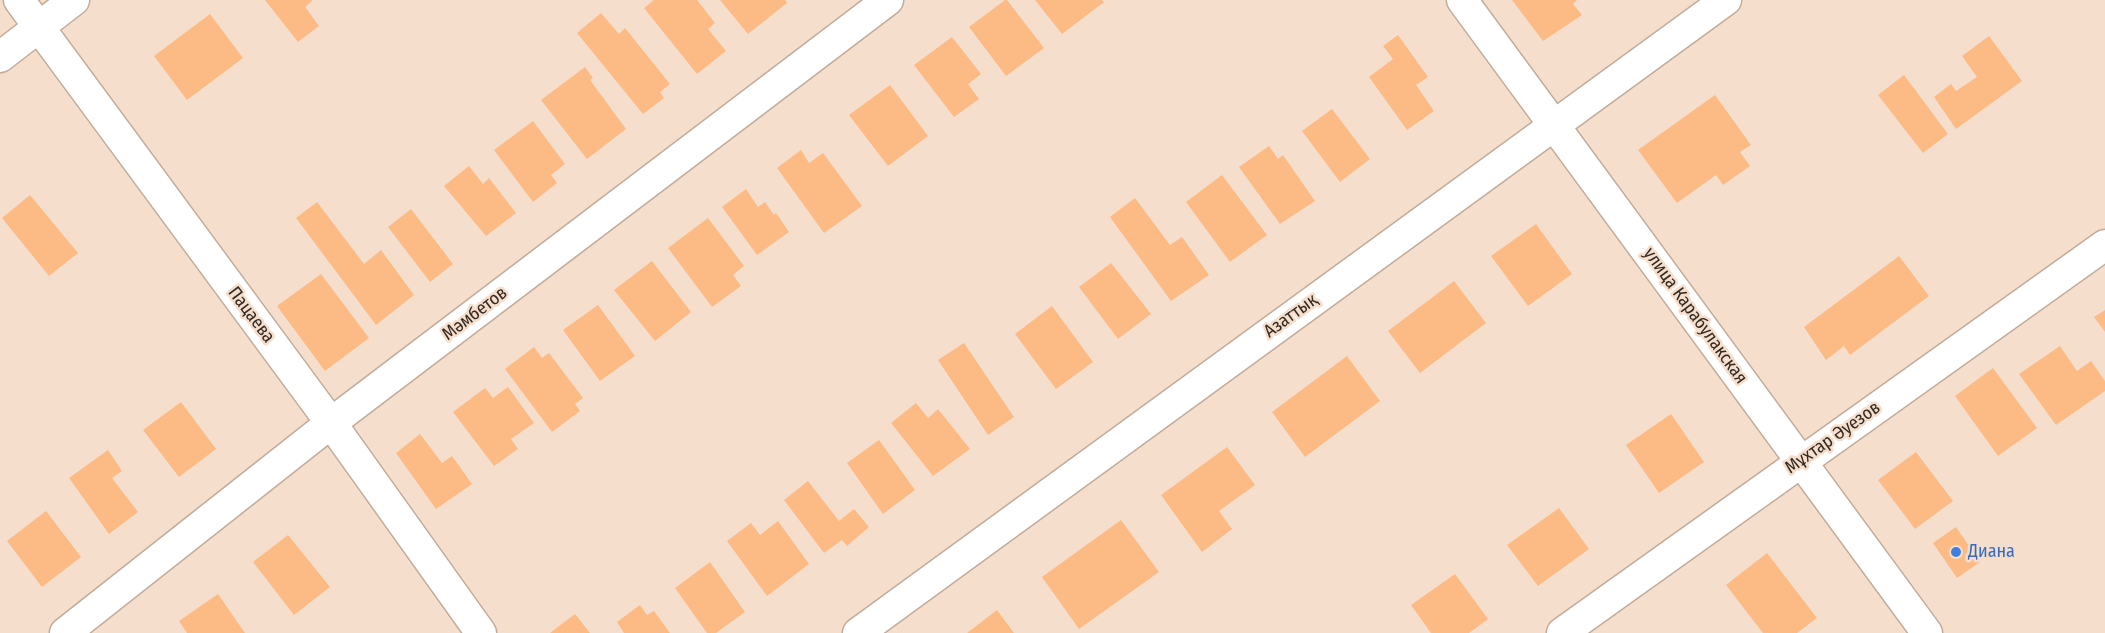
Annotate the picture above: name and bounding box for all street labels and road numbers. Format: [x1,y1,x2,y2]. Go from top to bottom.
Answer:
street label: улица Карабулакская [1638,244,1752,388]
street label: Пацаева [223,283,279,347]
street label: Мәмбетов [438,283,512,345]
street label: Азаттық [1260,289,1322,343]
street label: Мұхтар Әуезов [1781,397,1885,479]

